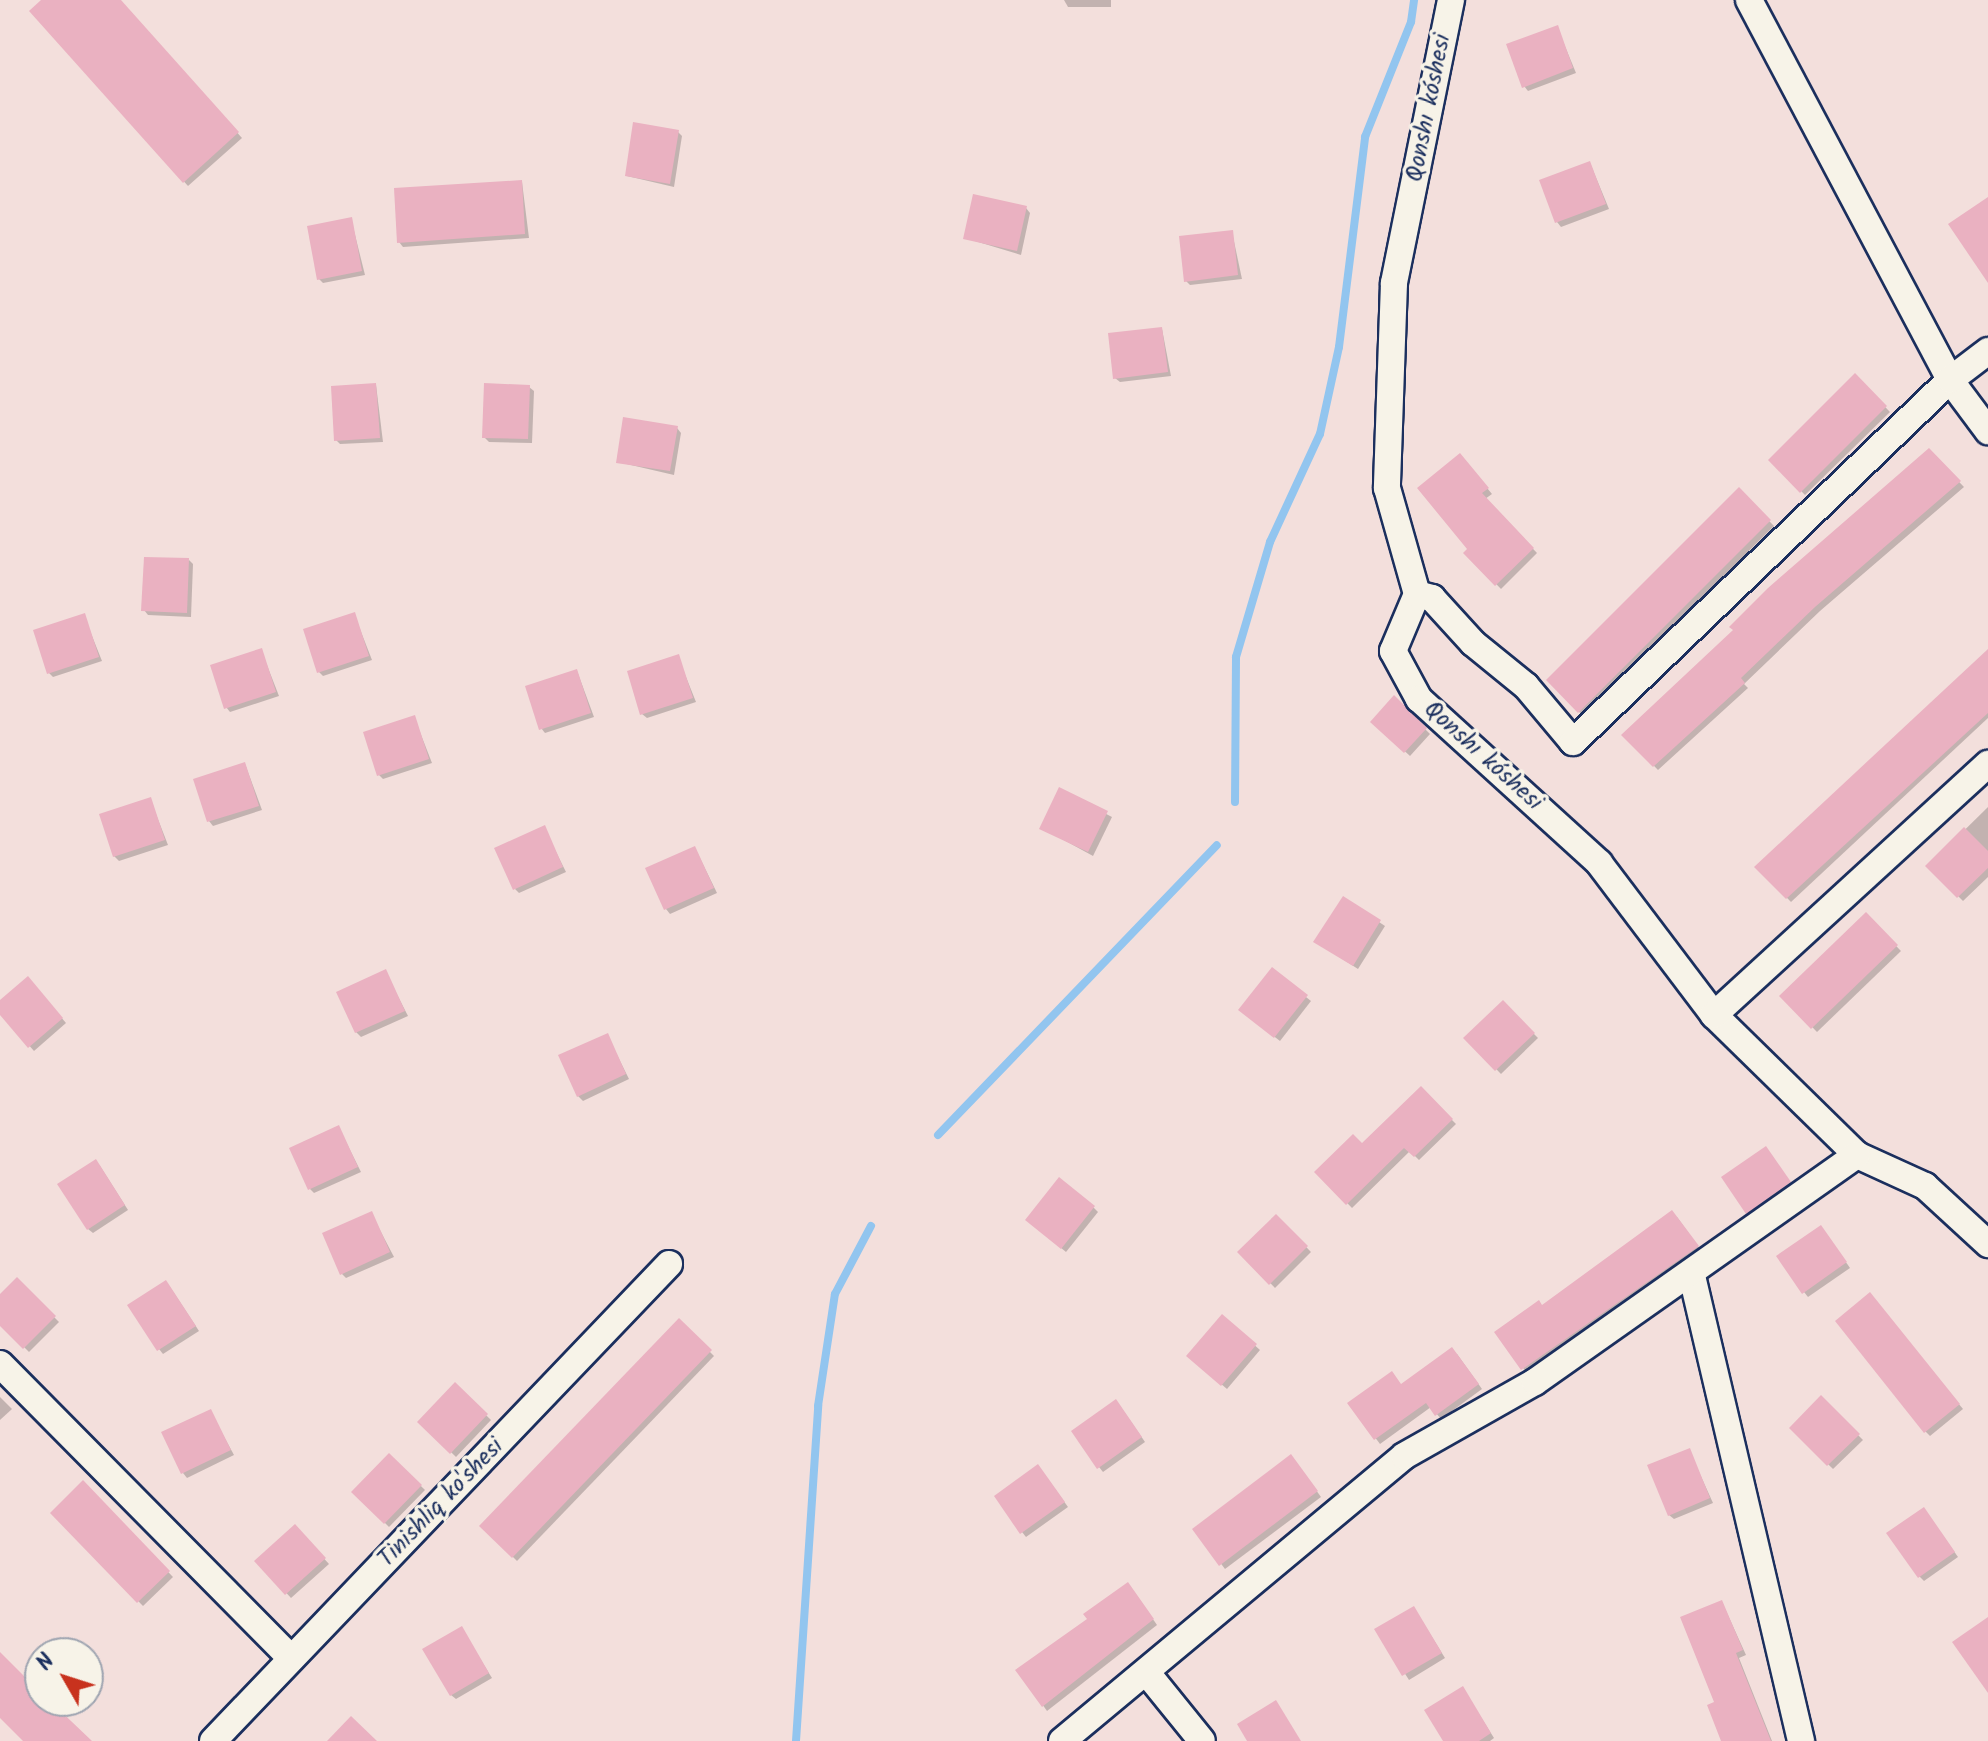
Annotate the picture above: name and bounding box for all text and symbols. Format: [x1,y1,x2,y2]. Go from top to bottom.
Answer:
street label: Qonshı kóshesi [1401,32,1457,184]
street label: Qonshı kóshesi [1418,695,1548,817]
street label: Tinishliq ko'shesi [372,1433,510,1573]
north arrow [24,1637,104,1717]
text: N [29,1646,64,1679]

